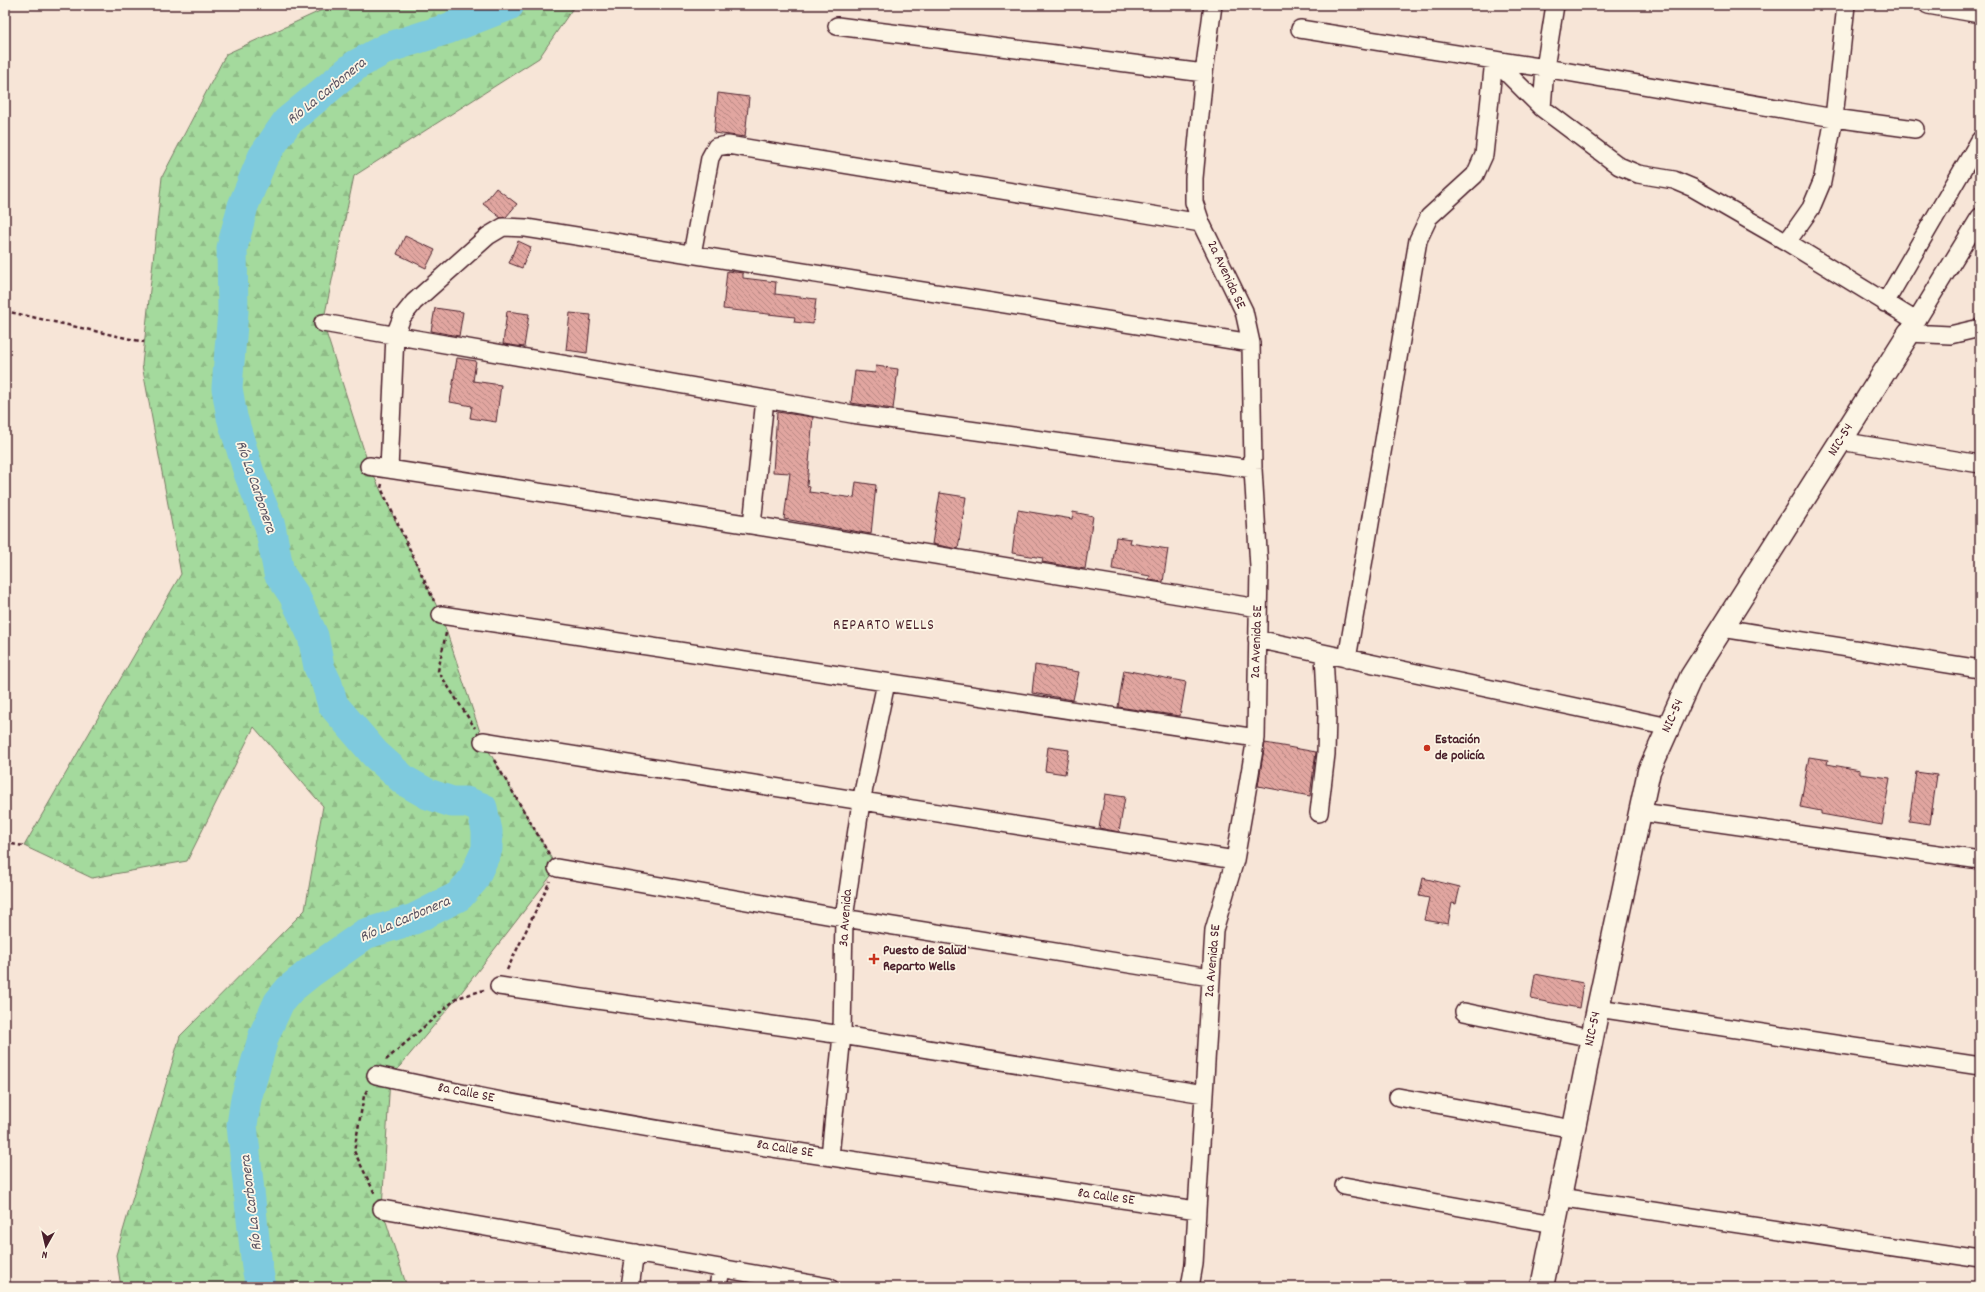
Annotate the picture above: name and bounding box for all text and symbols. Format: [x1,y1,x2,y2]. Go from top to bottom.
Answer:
water label: Río La Carbonera [283,53,372,131]
street label: 2a Avenida SE [1201,237,1251,313]
street label: NIC-54 [1823,420,1859,460]
water label: Río La Carbonera [229,438,281,537]
street label: 2a Avenida SE [1246,604,1268,679]
district label: REPARTO WELLS [833,615,935,637]
street label: NIC-54 [1657,696,1689,736]
place label: Estación de policía [1435,730,1486,766]
marker: Estación de policía [1422,743,1432,753]
street label: 3a Avenida [834,888,858,948]
water label: Río La Carbonera [356,891,454,949]
street label: 2a Avenida SE [1200,923,1226,998]
place label: Puesto de Salud Reparto Wells [883,941,967,977]
marker: Puesto de Salud Reparto Wells [868,953,880,965]
street label: NIC-54 [1580,1010,1606,1048]
street label: 8a Calle SE [436,1078,497,1108]
street label: 8a Calle SE [755,1135,816,1163]
water label: Río La Carbonera [235,1153,269,1252]
street label: 8a Calle SE [1076,1183,1136,1211]
north arrow [26,1226,66,1266]
text: N [41,1246,49,1262]

